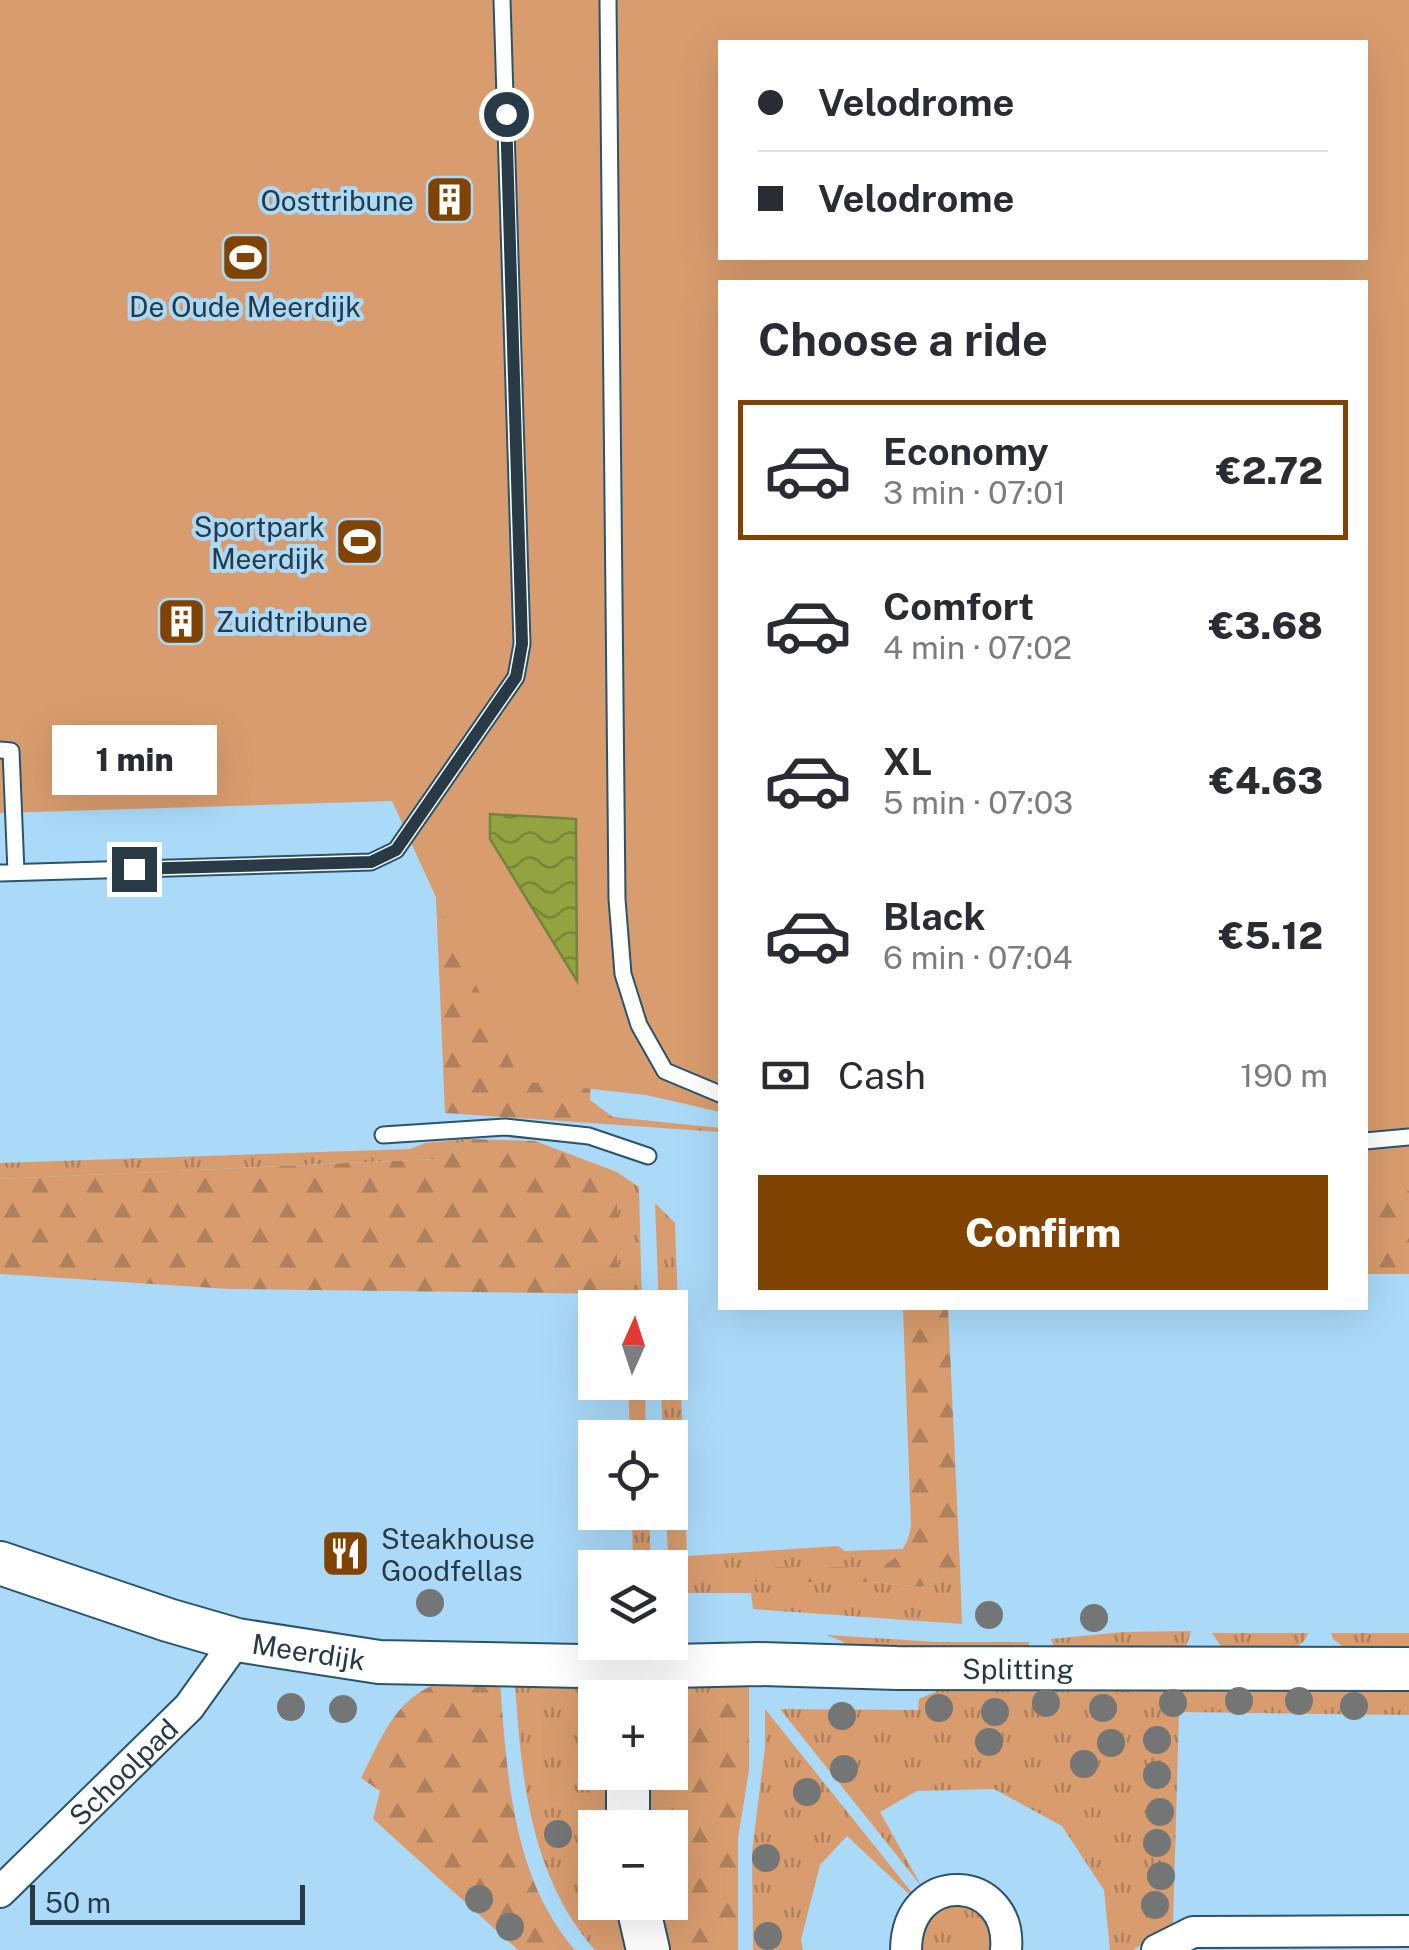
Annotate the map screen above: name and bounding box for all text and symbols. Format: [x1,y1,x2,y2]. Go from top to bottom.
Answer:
text: Velodrome [818,80,1014,125]
route start [484,92,529,137]
building icon: Oosttribune [423,174,475,226]
text: Velodrome [818,176,1014,221]
place label: Oosttribune [260,184,414,217]
sports icon: De Oude Meerdijk [219,232,271,284]
place label: De Oude Meerdijk [129,290,361,323]
text: Choose a ride [758,313,1048,366]
icon: car [763,425,853,515]
text: Economy [883,429,1049,474]
text: €2.72 [1216,448,1323,493]
text: 3 min · 07:01 [883,474,1066,511]
place label: Sportpark Meerdijk [194,510,325,575]
sports icon: Sportpark Meerdijk [334,516,386,568]
icon: car [763,580,853,670]
text: Comfort [883,584,1034,629]
building icon: Zuidtribune [155,595,207,647]
text: €3.68 [1209,603,1323,648]
place label: Zuidtribune [216,605,368,638]
text: 4 min · 07:02 [883,629,1072,666]
callout: 1 min [52,724,216,794]
icon: car [763,735,853,825]
text: XL [883,739,932,784]
text: 1 min [95,741,174,778]
text: €4.63 [1209,758,1323,803]
text: 5 min · 07:03 [883,784,1073,821]
route end [112,847,157,892]
icon: car [763,890,853,980]
text: Black [883,894,986,939]
text: €5.12 [1219,913,1323,958]
text: 6 min · 07:04 [883,939,1073,976]
icon: cash [758,1048,813,1103]
text: Cash [838,1053,926,1098]
text: 190 m [1240,1057,1328,1094]
button: Confirm [758,1175,1328,1290]
north arrow [578,1290,688,1400]
map controls [578,1290,688,1920]
button: locate [578,1420,688,1530]
place label: Steakhouse Goodfellas [381,1522,535,1587]
restaurant icon: Steakhouse Goodfellas [320,1528,372,1580]
button: layers [578,1550,688,1660]
street label: Meerdijk [250,1626,368,1676]
street label: Splitting [962,1652,1074,1685]
button: + [578,1680,688,1790]
street label: Schoolpad [62,1711,184,1832]
button: − [578,1810,688,1920]
scale bar [30,1880,305,1924]
text: 50 m [45,1886,111,1919]

